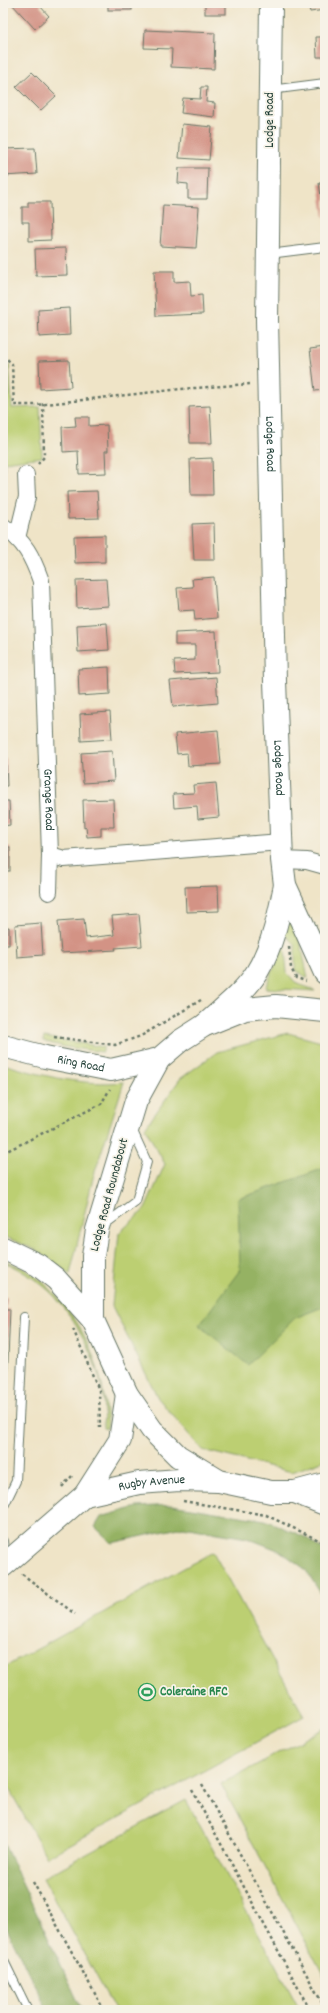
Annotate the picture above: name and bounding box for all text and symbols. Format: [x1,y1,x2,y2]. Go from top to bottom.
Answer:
street label: Lodge Road [261,92,280,148]
street label: Lodge Road [260,416,280,472]
street label: Lodge Road [268,739,289,796]
street label: Grange Road [38,768,59,831]
street label: Ring Road [56,1050,106,1078]
street label: Lodge Road Roundabout [86,1136,134,1254]
street label: Rugby Avenue [117,1470,186,1497]
sports icon: Coleraine RFC [137,1682,157,1702]
place label: Coleraine RFC [160,1683,228,1702]

